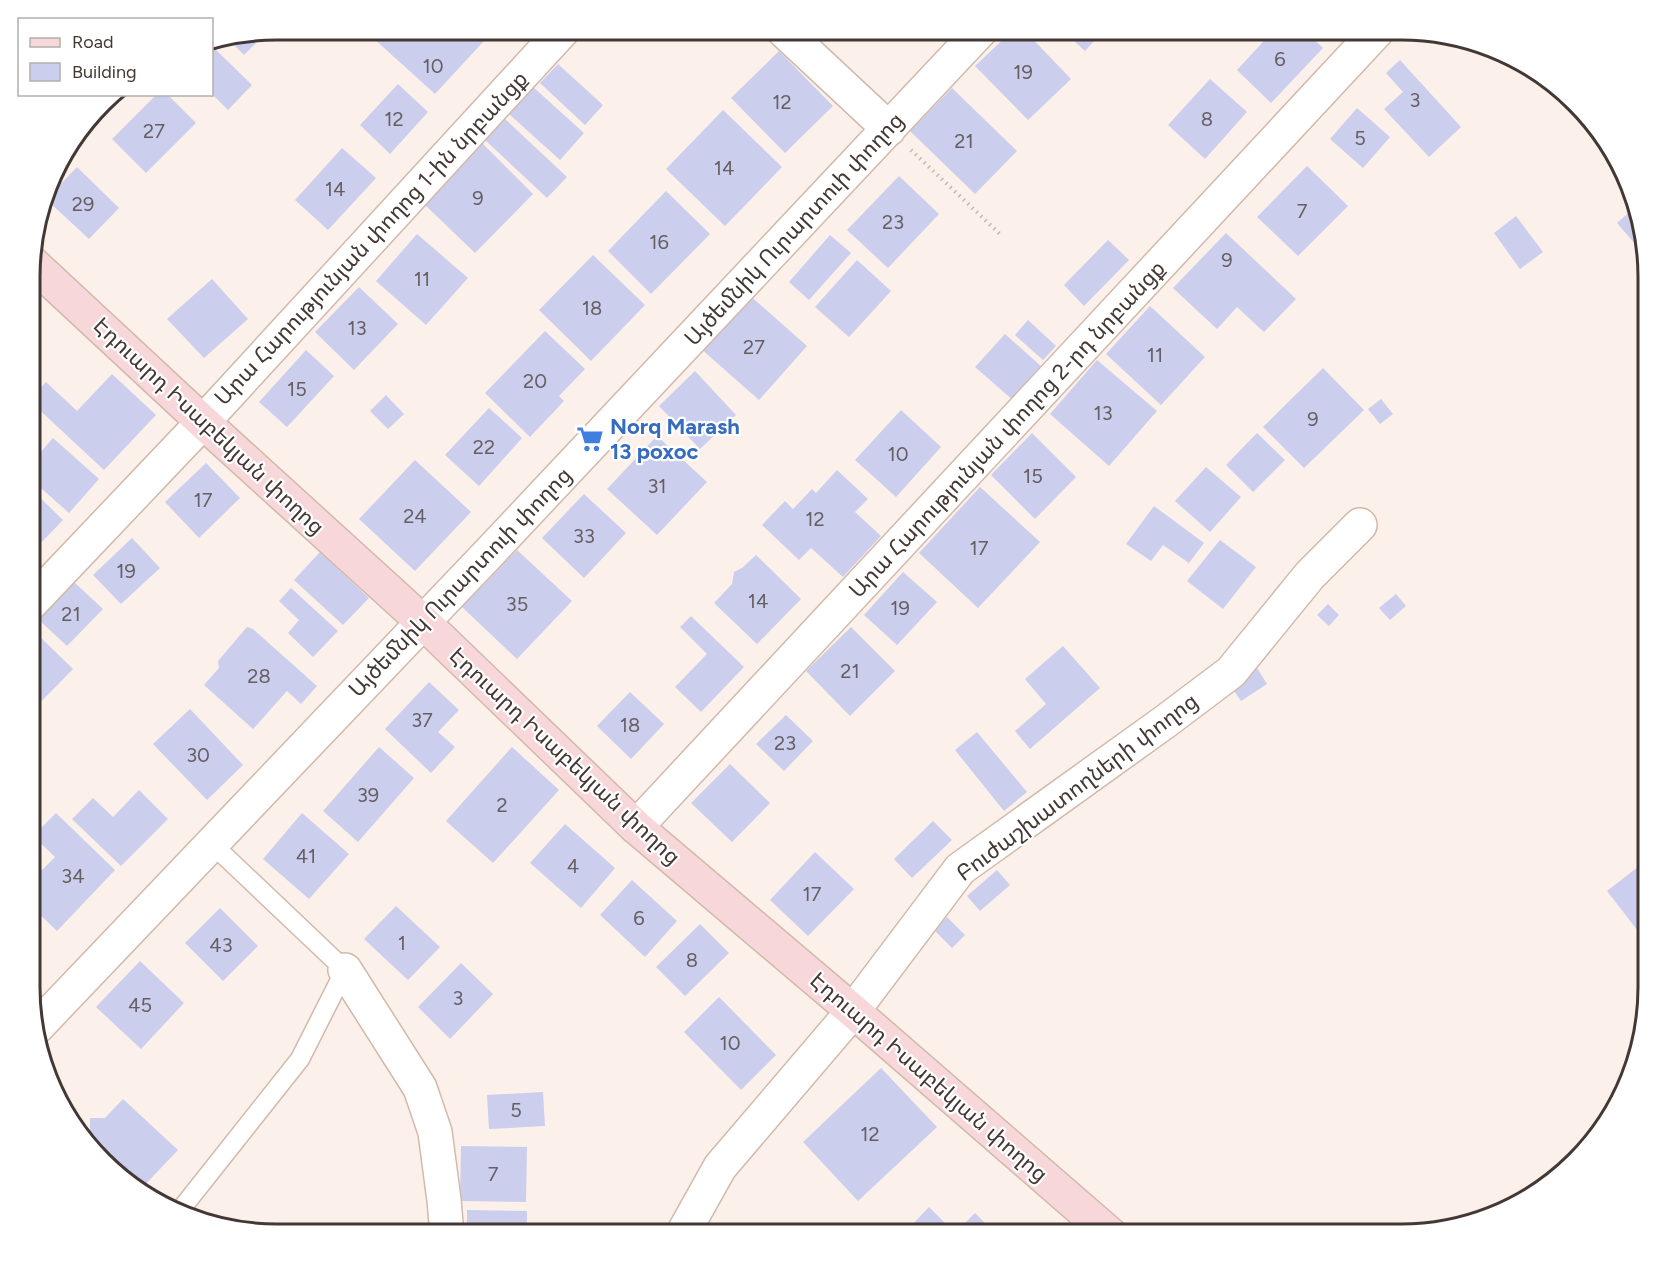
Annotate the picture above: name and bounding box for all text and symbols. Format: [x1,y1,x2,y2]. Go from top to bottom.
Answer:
legend [18,18,213,96]
text: Road [72,31,113,53]
house number: 6 [1274,47,1286,71]
house number: 10 [422,54,444,78]
house number: 19 [1013,60,1033,84]
text: Building [72,61,137,83]
street label: Արա Հարությունյան փողոց 1-ին նրբանցք [209,65,533,411]
house number: 3 [1410,88,1420,112]
house number: 12 [772,90,792,114]
house number: 12 [384,107,404,131]
street label: Այծեմնիկ Ուրարտուի փողոց [679,107,909,351]
house number: 8 [1201,107,1213,131]
house number: 27 [143,119,165,143]
house number: 5 [1354,126,1366,150]
house number: 21 [954,129,974,153]
house number: 14 [714,156,734,180]
house number: 14 [325,177,345,201]
house number: 9 [472,186,484,210]
house number: 29 [72,192,94,216]
house number: 7 [1297,199,1308,223]
house number: 23 [882,210,904,234]
house number: 16 [649,230,669,254]
house number: 9 [1221,248,1233,272]
street label: Արա Հարությունյան փողոց 2-րդ նրբանցք [843,255,1171,603]
house number: 11 [414,267,430,291]
house number: 18 [582,296,602,320]
street label: Էդուարդ Իսաբեկյան փողոց [88,312,330,540]
house number: 13 [347,316,367,340]
house number: 27 [743,335,765,359]
house number: 11 [1147,343,1163,367]
house number: 20 [523,369,547,393]
house number: 15 [287,377,307,401]
house number: 13 [1093,401,1113,425]
house number: 9 [1307,407,1319,431]
place label: Norq Marash 13 poxoc [610,413,740,465]
supermarket icon: Norq Marash 13 poxoc [575,424,605,454]
house number: 22 [473,435,495,459]
house number: 10 [887,442,909,466]
street label: Այծեմնիկ Ուրարտուի փողոց [343,461,577,703]
house number: 15 [1023,464,1043,488]
house number: 31 [647,474,667,498]
house number: 17 [194,488,213,512]
house number: 24 [403,504,427,528]
house number: 12 [805,507,825,531]
house number: 33 [573,524,595,548]
house number: 17 [970,536,989,560]
house number: 19 [116,559,136,583]
house number: 14 [748,589,768,613]
house number: 35 [506,592,528,616]
house number: 19 [890,596,910,620]
house number: 21 [61,602,81,626]
street label: Էդուարդ Իսաբեկյան փողոց [444,642,686,870]
house number: 21 [840,659,860,683]
house number: 28 [247,664,271,688]
street label: Բուժաշխատողների փողոց [951,687,1203,887]
house number: 37 [411,708,433,732]
house number: 18 [620,713,640,737]
house number: 23 [774,731,796,755]
house number: 30 [186,743,210,767]
house number: 39 [357,783,379,807]
house number: 2 [496,793,508,817]
house number: 41 [296,844,316,868]
house number: 4 [567,854,579,878]
house number: 34 [61,864,85,888]
house number: 17 [803,882,822,906]
house number: 6 [633,906,645,930]
house number: 1 [398,931,406,955]
house number: 43 [209,933,233,957]
house number: 8 [686,948,698,972]
street label: Էդուարդ Իսաբեկյան փողոց [805,966,1053,1188]
house number: 3 [453,986,463,1010]
house number: 45 [128,993,152,1017]
house number: 10 [719,1031,741,1055]
house number: 5 [510,1098,522,1122]
house number: 12 [860,1122,880,1146]
house number: 7 [488,1162,499,1186]

